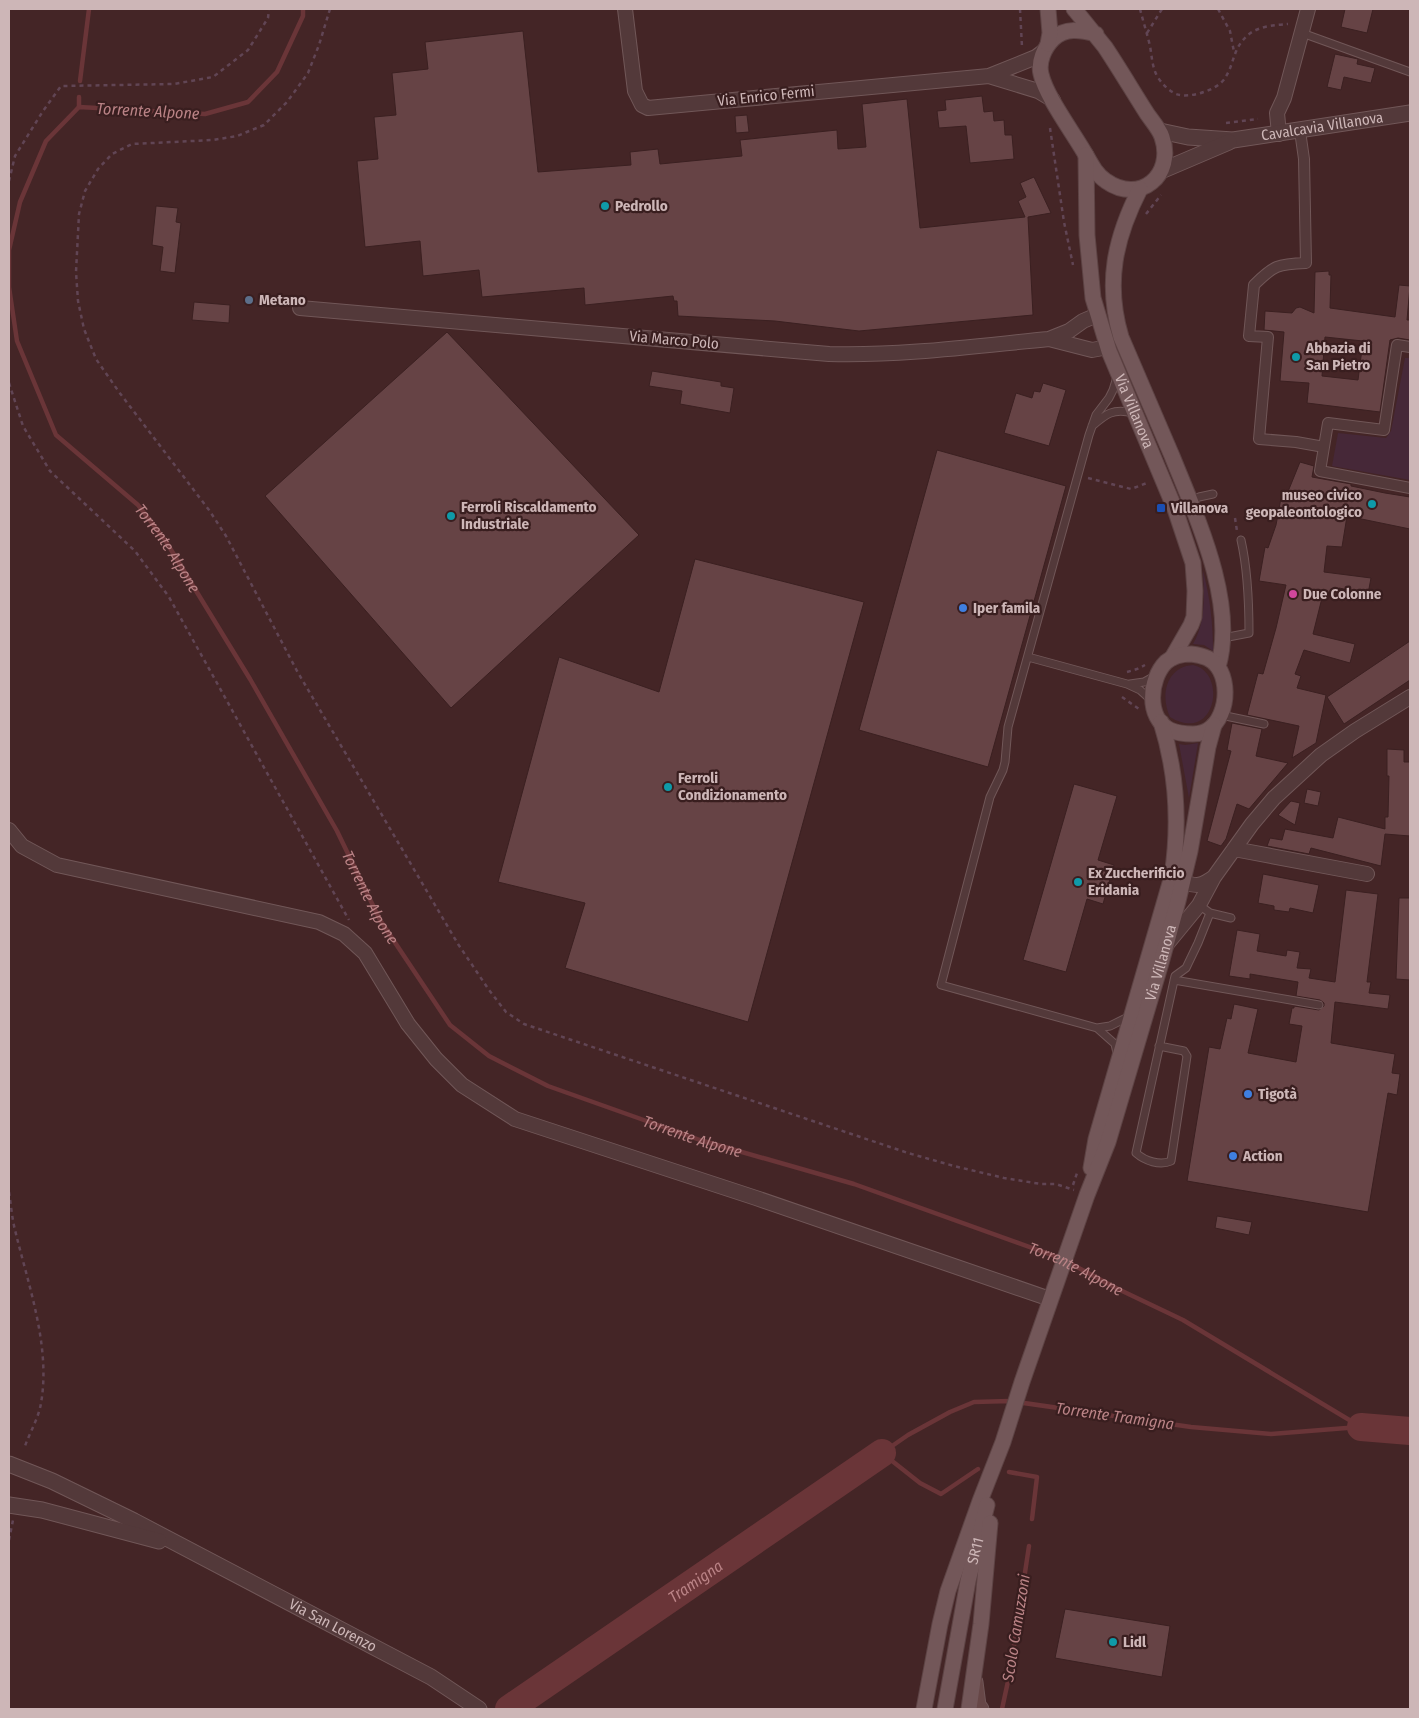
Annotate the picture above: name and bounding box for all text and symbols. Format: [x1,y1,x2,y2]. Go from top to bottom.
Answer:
street label: Via Enrico Fermi [716,82,816,110]
water label: Torrente Alpone [96,99,200,123]
street label: Cavalcavia Villanova [1260,108,1384,145]
place label: Pedrollo [615,197,668,215]
marker: Pedrollo [599,200,611,212]
place label: Metano [259,291,306,309]
marker: Metano [243,294,255,306]
street label: Via Marco Polo [629,327,720,353]
place label: Abbazia di San Pietro [1305,339,1371,374]
marker: Abbazia di San Pietro [1290,351,1302,363]
street label: Via Villanova [1111,372,1158,451]
place label: museo civico geopaleontologico [1246,486,1362,521]
place label: Ferroli Riscaldamento Industriale [461,498,597,533]
marker: museo civico geopaleontologico [1366,498,1378,510]
place label: Villanova [1170,499,1229,517]
water label: Torrente Alpone [131,500,205,596]
marker: Villanova [1155,502,1167,514]
marker: Ferroli Riscaldamento Industriale [445,510,457,522]
place label: Due Colonne [1303,585,1382,603]
marker: Due Colonne [1287,588,1299,600]
place label: Iper famila [973,599,1041,617]
marker: Iper famila [957,602,969,614]
place label: Ferroli Condizionamento [678,769,787,804]
marker: Ferroli Condizionamento [662,781,674,793]
water label: Torrente Alpone [338,847,403,948]
place label: Ex Zuccherificio Eridania [1088,864,1184,899]
marker: Ex Zuccherificio Eridania [1072,876,1084,888]
street label: Via Villanova [1141,923,1180,1003]
place label: Tigotà [1258,1085,1298,1103]
marker: Tigotà [1242,1088,1254,1100]
water label: Torrente Alpone [641,1111,745,1161]
place label: Action [1242,1147,1283,1165]
marker: Action [1227,1150,1239,1162]
water label: Torrente Alpone [1026,1238,1127,1300]
water label: Torrente Tramigna [1055,1398,1175,1434]
street label: SR11 [963,1536,988,1566]
water label: Tramigna [665,1556,726,1606]
water label: Scolo Camuzzoni [998,1573,1034,1684]
street label: Via San Lorenzo [286,1595,380,1656]
place label: Lidl [1123,1633,1147,1651]
marker: Lidl [1107,1636,1119,1648]

